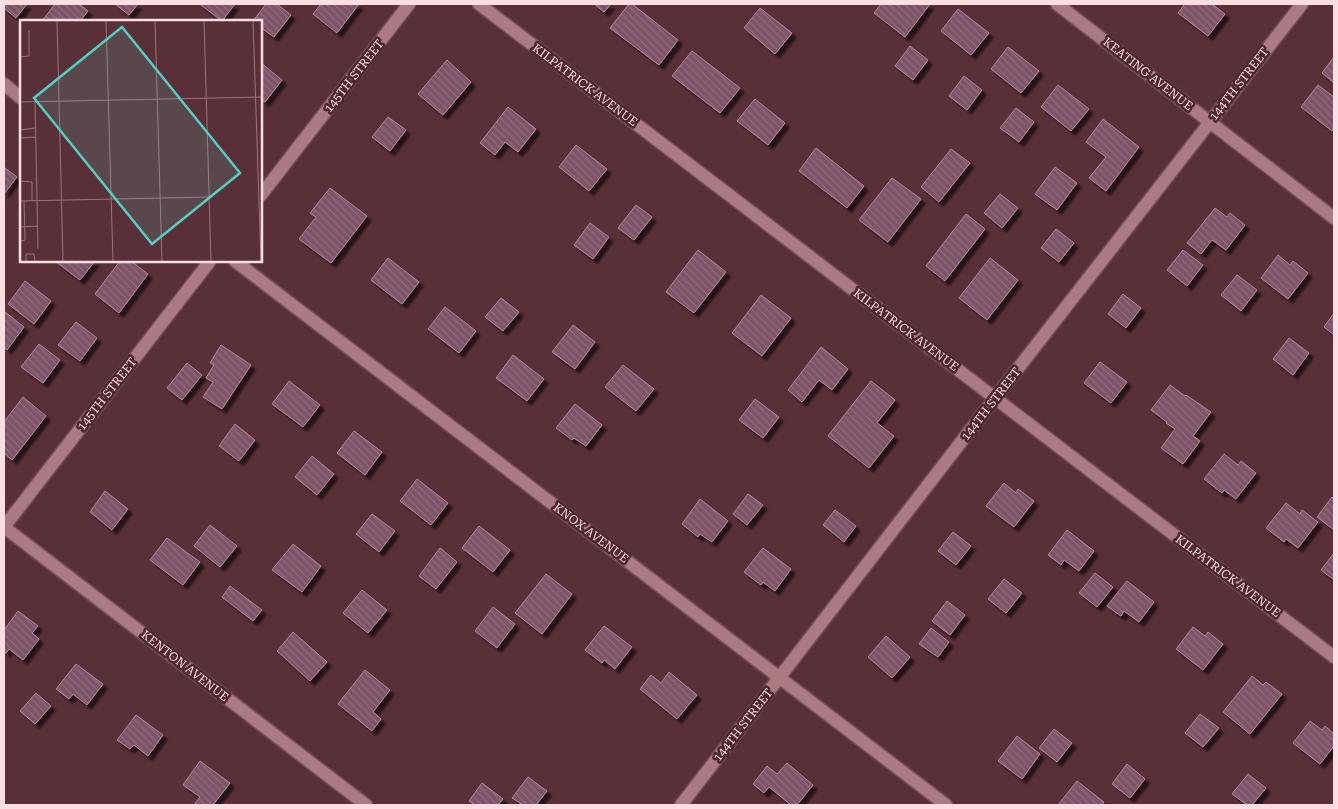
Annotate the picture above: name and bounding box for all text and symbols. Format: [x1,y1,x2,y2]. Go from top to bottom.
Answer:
inset map [20,20,262,262]
street label: KEATING AVENUE [1101,35,1195,113]
street label: 145TH STREET [321,37,387,115]
street label: KILPATRICK AVENUE [530,41,640,129]
street label: 144TH STREET [1206,45,1272,123]
street label: KILPATRICK AVENUE [851,286,961,374]
street label: 145TH STREET [74,355,140,433]
street label: 144TH STREET [958,365,1024,443]
street label: KNOX AVENUE [551,500,631,566]
street label: KILPATRICK AVENUE [1173,532,1283,620]
street label: KENTON AVENUE [139,628,231,704]
street label: 144TH STREET [710,686,776,764]

